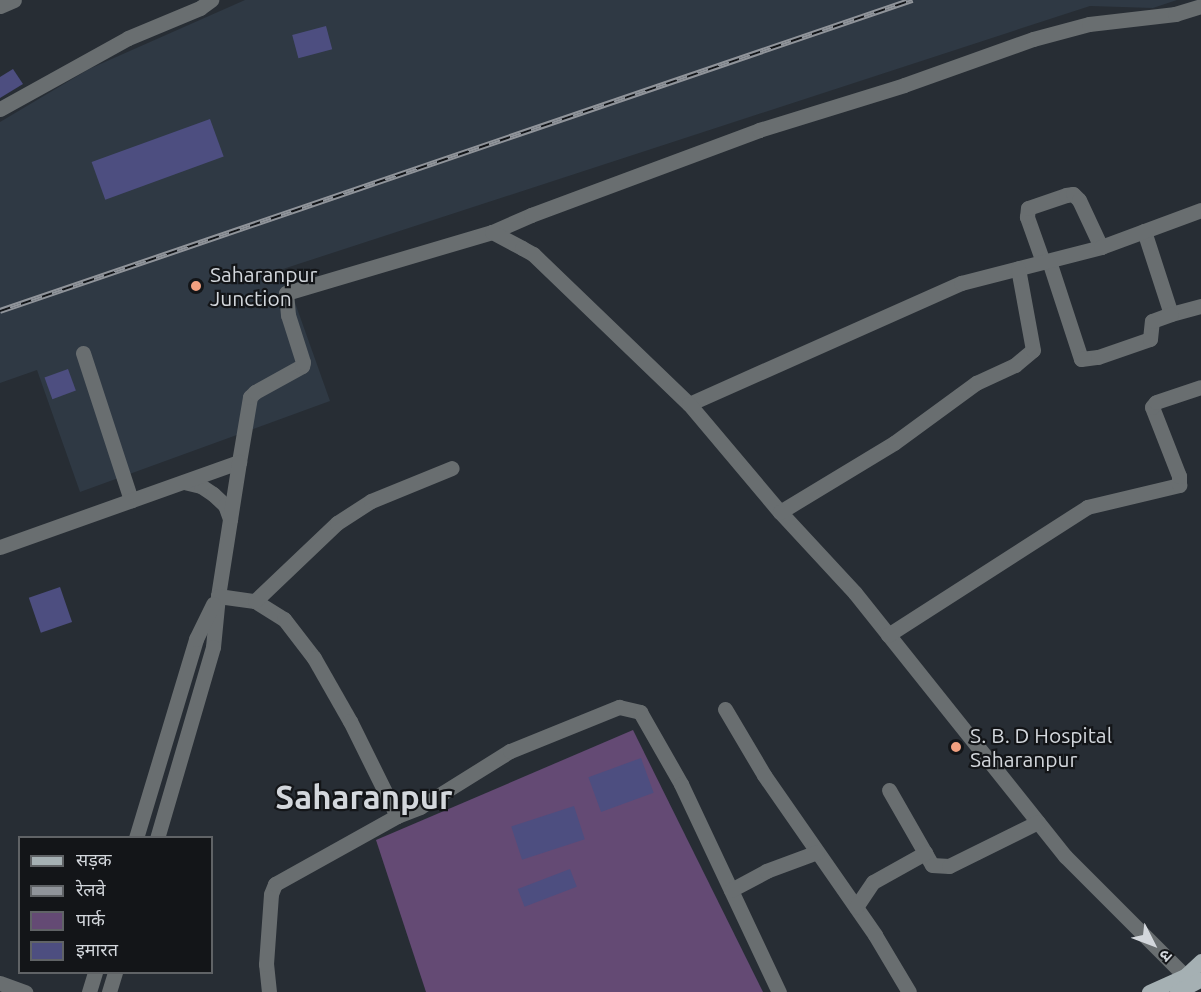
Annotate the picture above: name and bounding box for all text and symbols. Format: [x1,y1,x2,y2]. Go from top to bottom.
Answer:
place label: Saharanpur Junction [210,261,318,311]
marker: Saharanpur Junction [187,277,205,295]
place label: S. B. D Hospital Saharanpur [970,722,1112,772]
marker: S. B. D Hospital Saharanpur [947,738,965,756]
district label: Saharanpur [275,777,453,817]
legend [18,836,213,974]
text: सड़क [76,849,112,869]
text: रेलवे [76,879,106,899]
text: पार्क [76,909,105,929]
north arrow [1123,914,1183,974]
text: इमारत [76,939,118,959]
text: उ [1157,947,1176,966]

